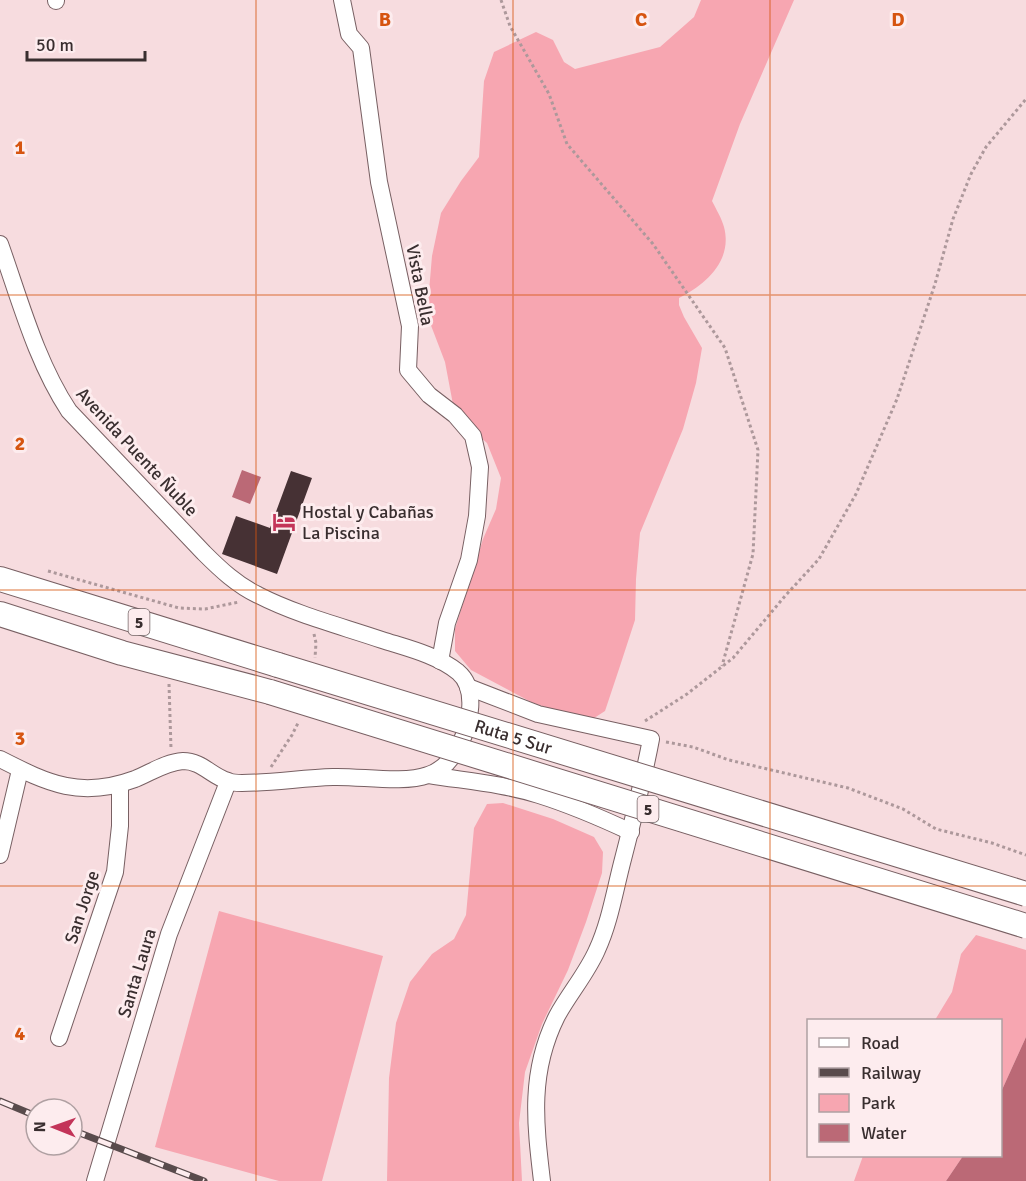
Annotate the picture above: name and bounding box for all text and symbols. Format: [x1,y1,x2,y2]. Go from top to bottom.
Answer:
text: B [379,7,391,32]
text: C [635,7,647,32]
text: D [891,7,905,32]
scale bar [27,24,146,62]
text: 50 m [36,34,74,56]
text: 1 [15,135,26,160]
street label: Vista Bella [401,243,439,327]
street label: Avenida Puente Ñuble [72,383,202,521]
text: 2 [15,431,25,456]
place label: Hostal y Cabañas La Piscina [302,501,434,544]
hotel icon: Hostal y Cabañas La Piscina [271,509,297,535]
road number: 5 [128,609,150,635]
street label: Ruta 5 Sur [472,715,555,759]
text: 3 [15,726,25,751]
road number: 5 [638,796,658,822]
street label: San Jorge [60,868,104,946]
street label: Santa Laura [113,926,161,1020]
legend [807,1019,1002,1157]
text: 4 [15,1021,26,1046]
text: Road [861,1032,900,1054]
text: Railway [861,1062,922,1084]
text: Park [861,1092,896,1114]
north arrow [24,1097,84,1157]
text: N [30,1121,50,1132]
text: Water [861,1122,907,1144]

